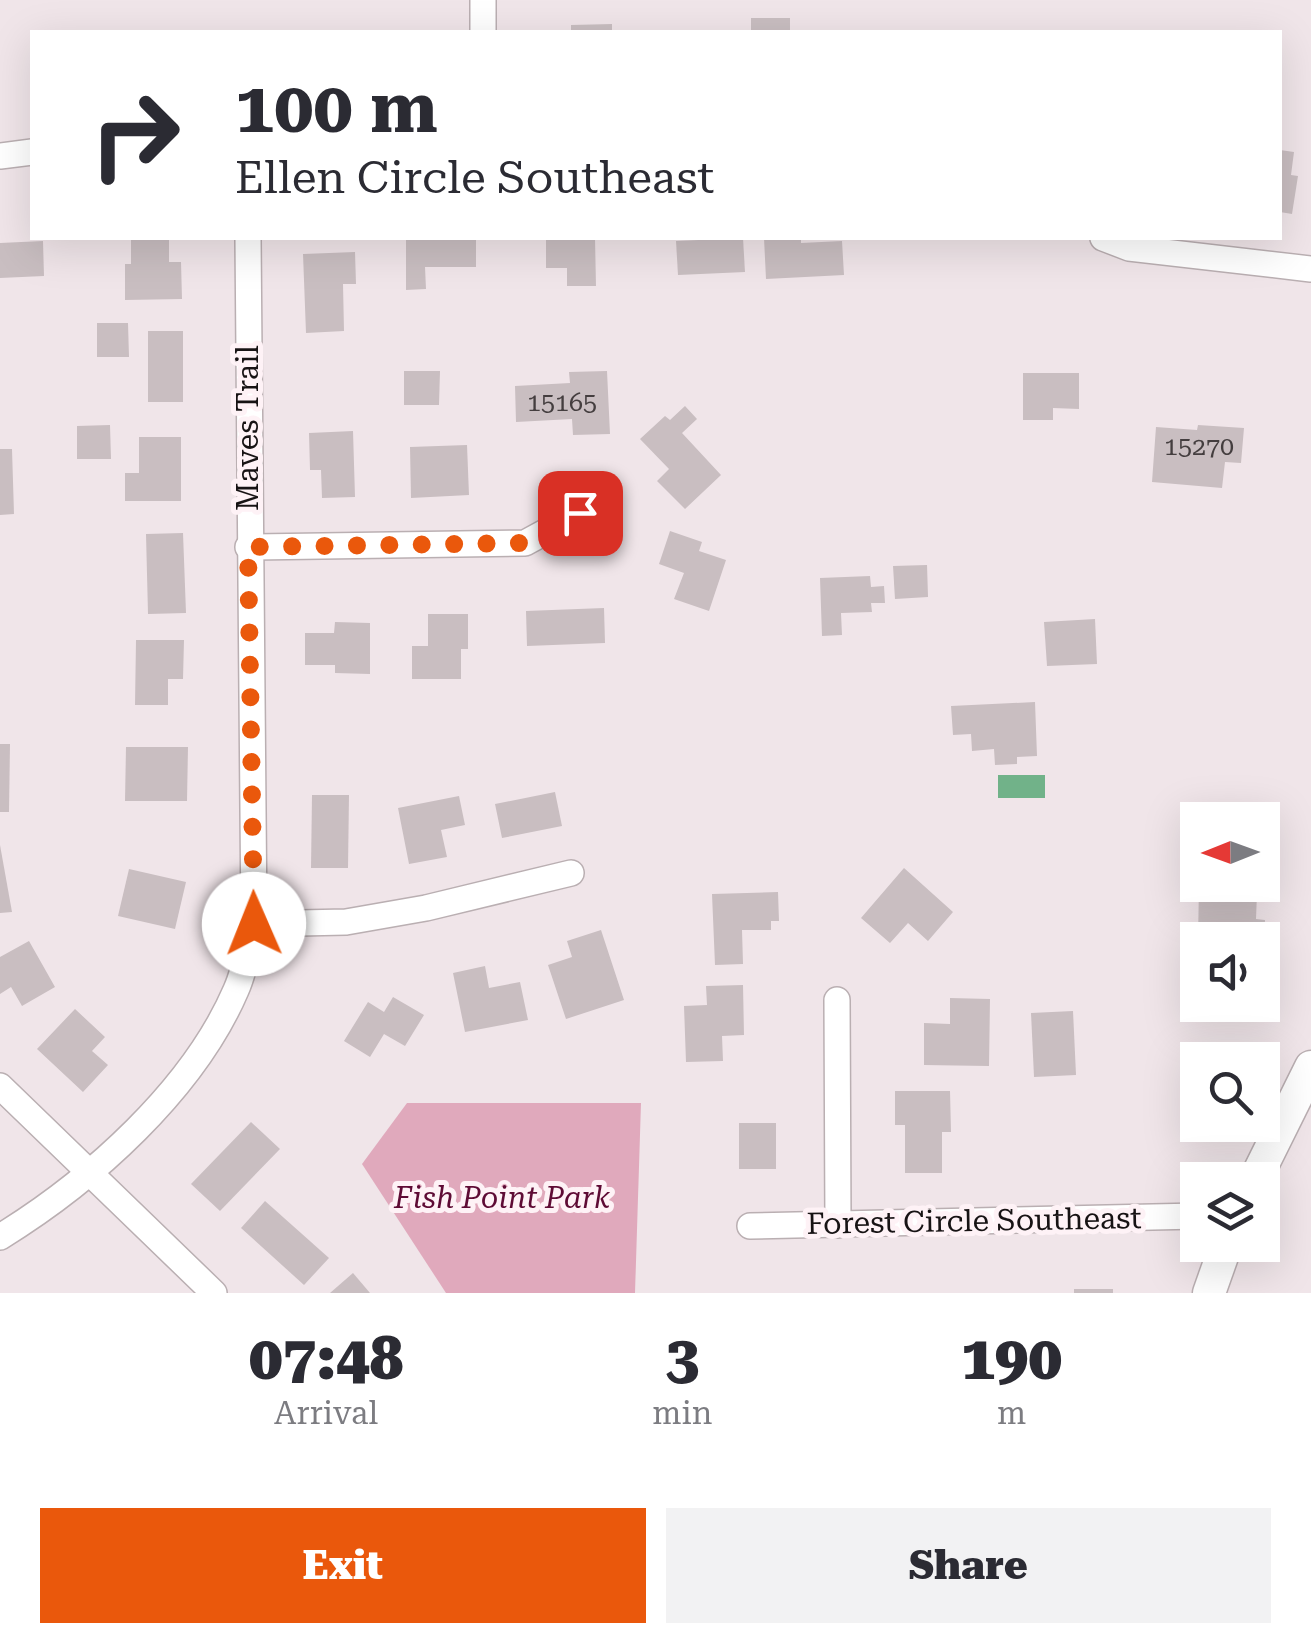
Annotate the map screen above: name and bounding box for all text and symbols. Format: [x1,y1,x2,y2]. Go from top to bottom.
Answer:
text: 100 m [235,67,438,149]
icon: right [70,70,200,200]
text: Ellen Circle Southeast [235,151,714,204]
street label: Maves Trail [230,345,265,511]
house number: 15165 [527,388,597,417]
house number: 15270 [1164,432,1234,461]
pin [538,471,623,556]
icon: arrive [553,486,608,541]
north arrow [1180,802,1280,902]
map controls [1180,802,1280,1262]
position arrow [202,872,306,976]
button: sound [1180,922,1280,1022]
button: search [1180,1042,1280,1142]
button: layers [1180,1162,1280,1262]
park label: Fish Point Park [393,1180,611,1215]
street label: Forest Circle Southeast [806,1200,1142,1241]
text: 07:48 [249,1323,403,1394]
text: 3 [665,1323,699,1394]
text: 190 [961,1323,1062,1394]
text: Arrival [274,1394,378,1432]
text: min [652,1394,712,1432]
text: m [997,1394,1026,1432]
button: Exit [40,1508,646,1623]
button: Share [666,1508,1271,1623]

